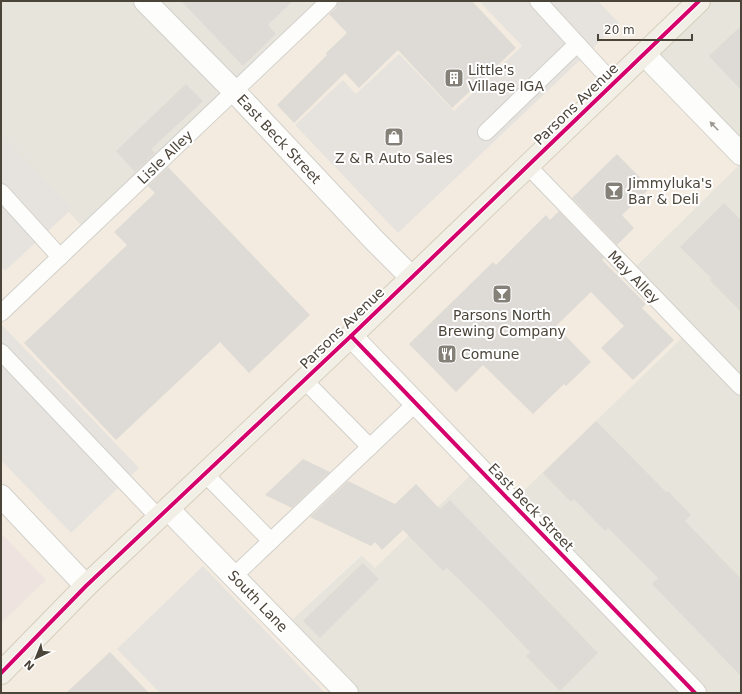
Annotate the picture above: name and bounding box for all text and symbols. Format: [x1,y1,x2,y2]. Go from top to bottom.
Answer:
scale bar [598,16,692,42]
text: 20 m [604,23,635,37]
street label: Parsons Avenue [531,60,621,148]
place label: Little's Village IGA [468,62,544,94]
building icon: Little's Village IGA [443,67,465,89]
street label: East Beck Street [234,91,325,187]
one-way arrow [709,121,719,131]
shop icon: Z & R Auto Sales [383,126,405,148]
street label: Lisle Alley [134,127,196,187]
place label: Z & R Auto Sales [335,150,453,166]
place label: Jimmyluka's Bar & Deli [627,175,712,207]
bar icon: Jimmyluka's Bar & Deli [603,180,625,202]
street label: May Alley [605,247,663,307]
bar icon: Parsons North Brewing Company [491,283,513,305]
street label: Parsons Avenue [297,284,387,372]
place label: Parsons North Brewing Company [438,307,566,339]
restaurant icon: Comune [436,343,458,365]
place label: Comune [461,346,519,362]
street label: East Beck Street [485,460,577,555]
street label: South Lane [225,567,291,635]
north arrow [16,638,56,678]
text: N [22,657,37,673]

